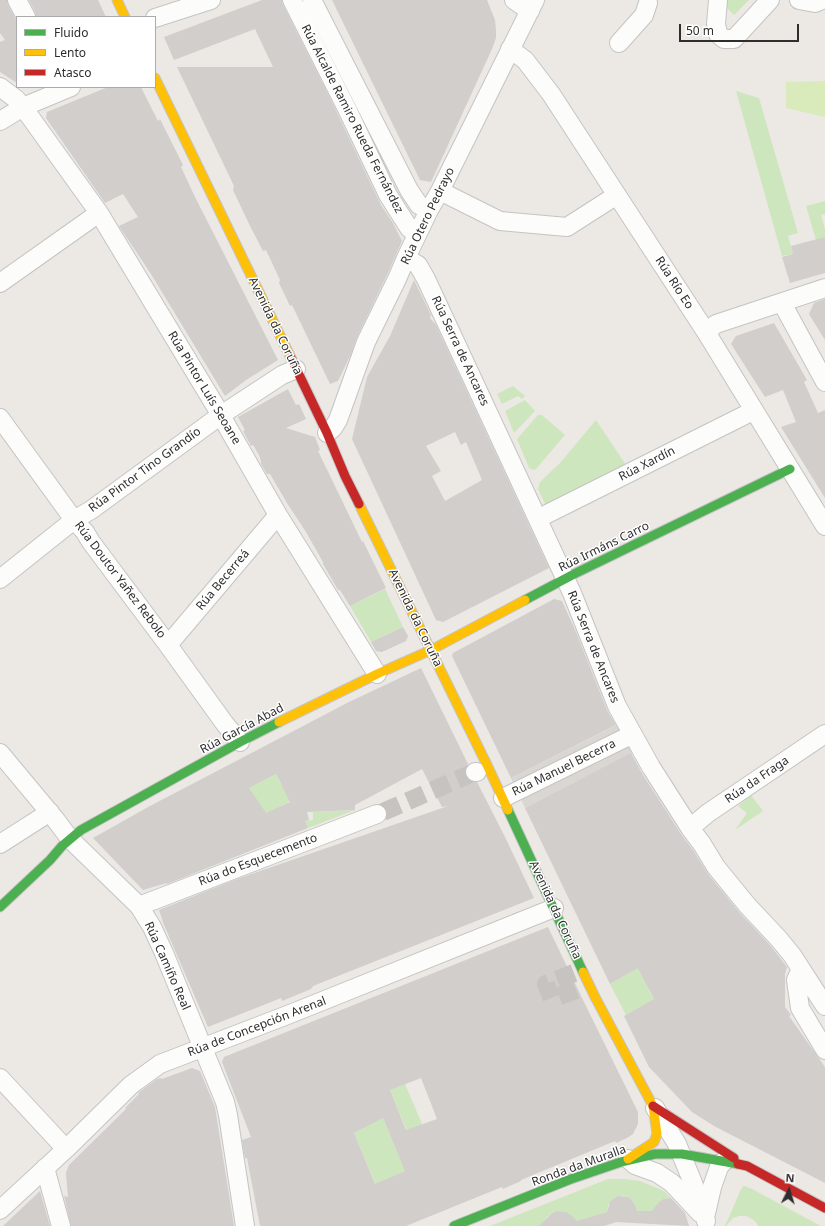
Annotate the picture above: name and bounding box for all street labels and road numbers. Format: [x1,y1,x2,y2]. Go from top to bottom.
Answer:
street label: Rúa Alcalde Ramiro Rueda Fernández [298,22,406,216]
street label: Rúa Otero Pedrayo [398,165,458,267]
street label: Rúa Río Eo [652,254,696,312]
street label: Avenida da Coruña [245,275,305,377]
street label: Rúa Serra de Ancares [428,294,492,408]
street label: Rúa Pintor Luís Seoane [165,329,243,447]
street label: Rúa Pintor Tino Grandío [86,424,204,516]
street label: Rúa Xardín [617,444,677,484]
street label: Rúa Doutor Yañez Rebolo [71,519,169,641]
street label: Rúa Irmáns Carro [556,519,652,575]
street label: Rúa Becerreá [193,547,253,613]
street label: Avenida da Coruña [385,567,445,669]
street label: Rúa Serra de Ancares [564,589,622,705]
street label: Rúa García Abad [198,701,286,757]
street label: Rúa Manuel Becerra [510,737,618,799]
street label: Rúa da Fraga [722,753,792,807]
street label: Rúa do Esquecemento [197,831,319,889]
street label: Avenida da Coruña [526,859,584,961]
street label: Rúa Camiño Real [141,920,193,1012]
street label: Rúa de Concepción Arenal [186,994,328,1060]
street label: Ronda da Muralla [530,1142,628,1190]

